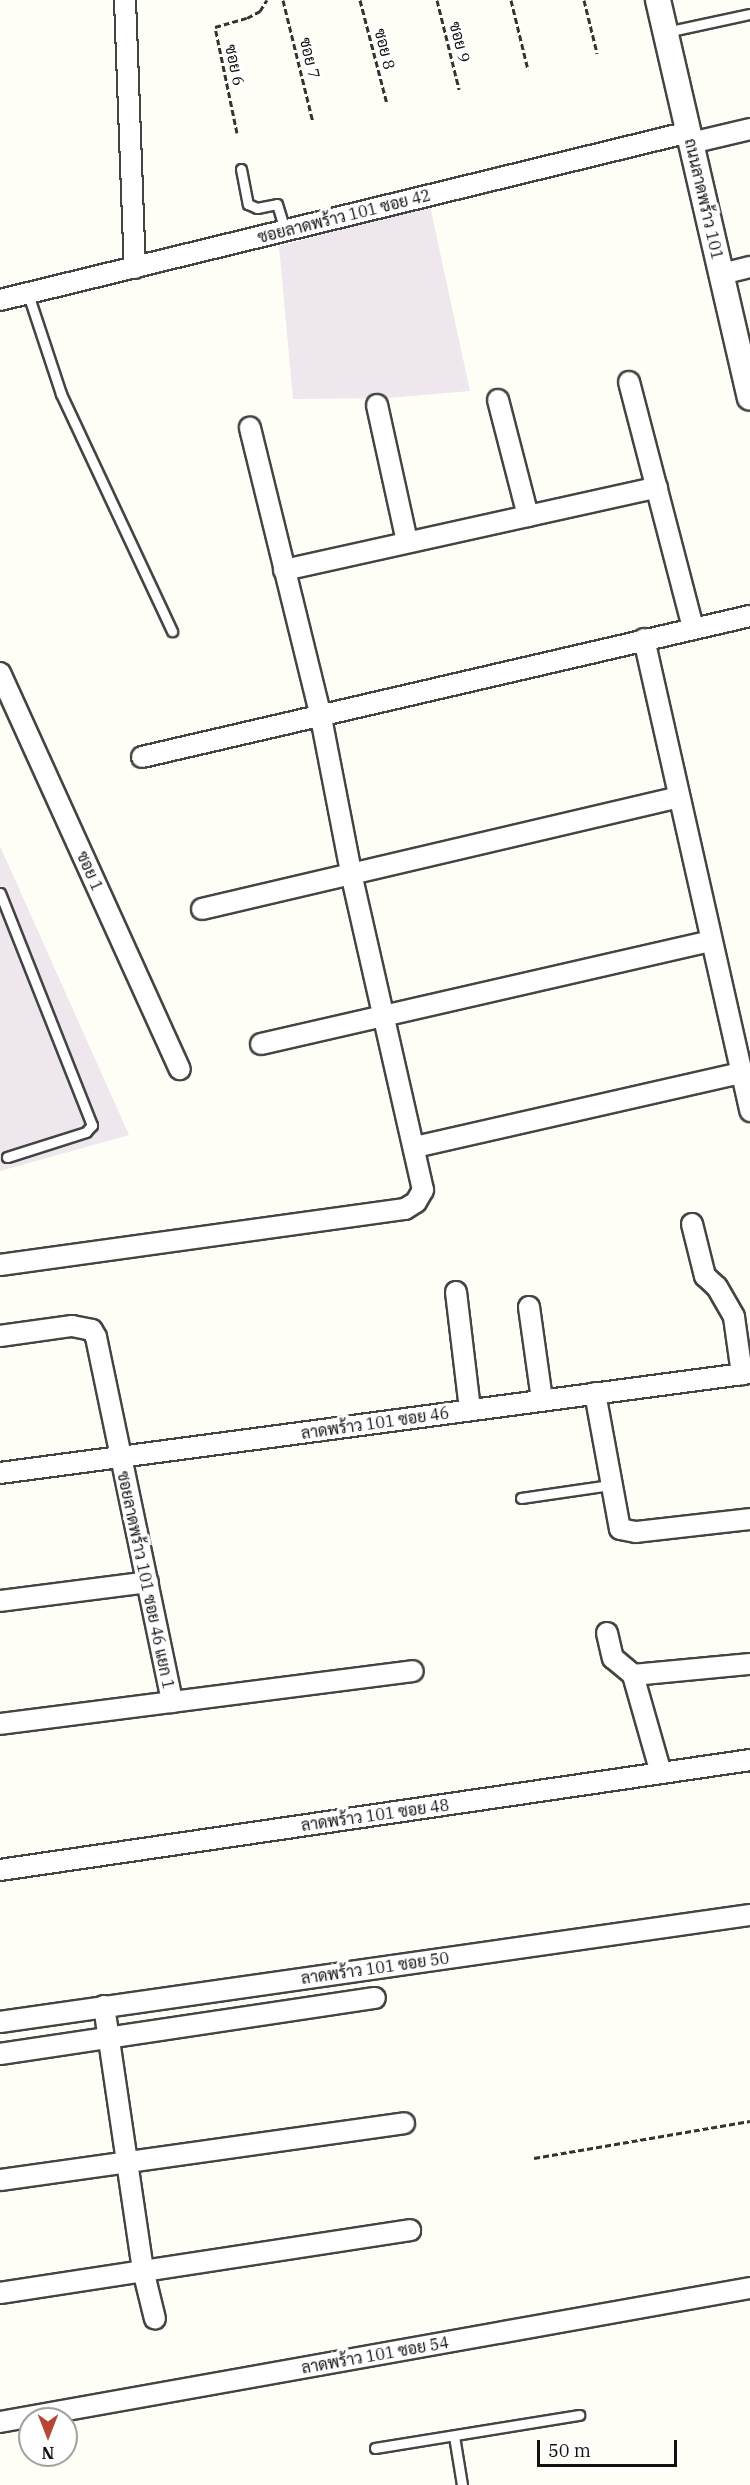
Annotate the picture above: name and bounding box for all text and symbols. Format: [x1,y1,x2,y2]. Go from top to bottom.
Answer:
street label: ซอย 9 [446,19,474,65]
street label: ซอย 8 [371,26,399,72]
street label: ซอย 7 [296,36,324,80]
street label: ซอย 6 [221,43,249,87]
street label: ถนนลาดพร้าว 101 [681,136,727,262]
street label: ซอยลาดพร้าว 101 ซอย 42 [255,185,433,247]
street label: ซอย 1 [73,848,107,894]
street label: ลาดพร้าว 101 ซอย 46 [300,1403,450,1443]
street label: ซอยลาดพร้าว 101 ซอย 46 แยก 1 [113,1469,179,1691]
street label: ลาดพร้าว 101 ซอย 48 [300,1795,450,1835]
street label: ลาดพร้าว 101 ซอย 50 [300,1948,450,1988]
street label: ลาดพร้าว 101 ซอย 54 [300,2333,450,2377]
north arrow [18,2407,78,2467]
scale bar [540,2428,680,2466]
text: 50 m [548,2439,591,2462]
text: N [42,2443,54,2463]

